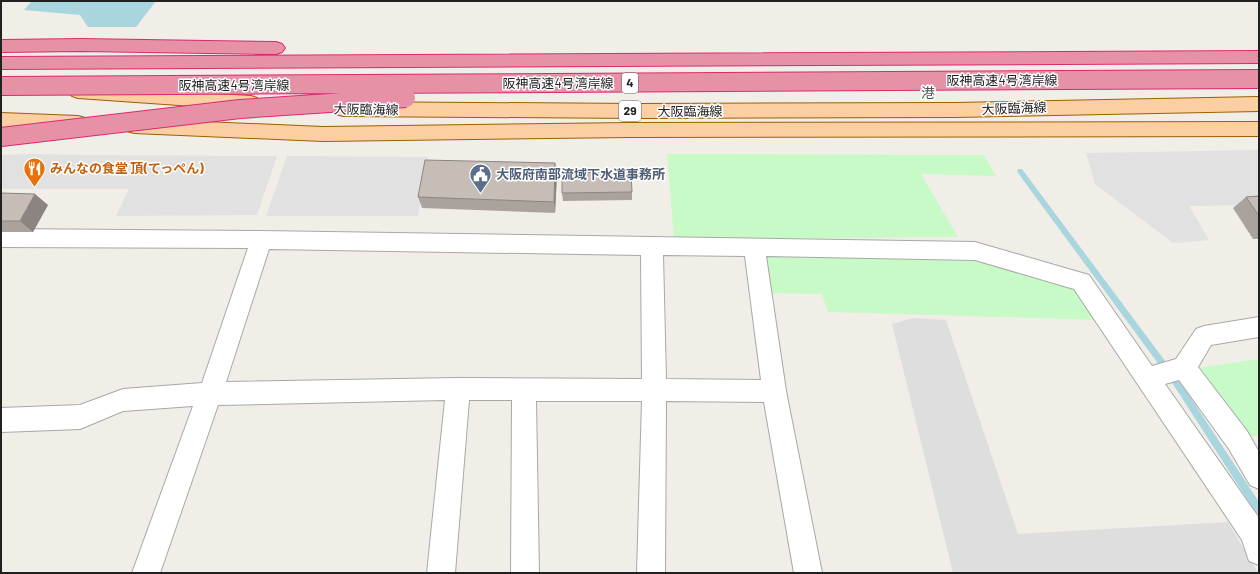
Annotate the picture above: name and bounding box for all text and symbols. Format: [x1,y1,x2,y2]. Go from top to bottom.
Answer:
street label: 阪神高速4号湾岸線 [946,72,1058,88]
road number: 4 [622,73,638,93]
street label: 阪神高速4号湾岸線 [502,75,614,91]
street label: 阪神高速4号湾岸線 [178,77,290,93]
district label: 港 [921,84,935,101]
street label: 大阪臨海線 [981,99,1047,117]
street label: 大阪臨海線 [333,100,399,118]
road number: 29 [619,101,641,121]
street label: 大阪臨海線 [657,103,723,119]
restaurant icon: みんなの食堂 頂(てっぺん) [22,155,48,188]
place label: みんなの食堂 頂(てっぺん) [50,160,204,176]
public building icon: 大阪府南部流域下水道事務所 [467,161,493,194]
place label: 大阪府南部流域下水道事務所 [496,166,665,182]

